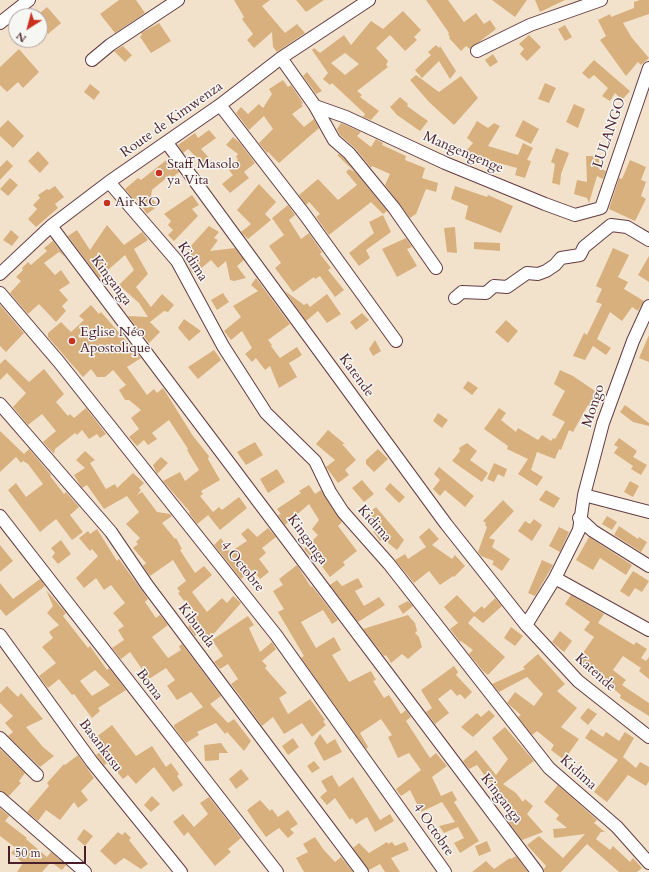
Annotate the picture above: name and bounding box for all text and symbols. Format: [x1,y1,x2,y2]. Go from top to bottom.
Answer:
north arrow [8,8,48,48]
text: N [13,28,30,46]
street label: Route de Kimwenza [118,78,226,162]
street label: LULANGO [590,96,630,170]
street label: Mangengenge [420,129,506,177]
place label: Staff Masolo ya Vita [167,157,239,190]
marker: Staff Masolo ya Vita [154,168,164,178]
place label: Air KO [115,195,160,211]
marker: Air KO [102,198,112,208]
street label: Kidima [173,239,211,285]
street label: Kinganga [87,253,135,309]
place label: Eglise Néo Apostolique [80,325,151,358]
marker: Eglise Néo Apostolique [67,336,77,346]
street label: Katende [335,351,377,401]
street label: Mongo [579,382,609,430]
street label: Kidima [353,502,395,546]
street label: Kinganga [283,512,331,568]
street label: 4 Octobre [216,538,268,596]
street label: Kibunda [174,601,218,651]
street label: Katende [571,650,619,696]
street label: Boma [132,666,166,704]
street label: Basankusu [75,716,125,776]
street label: Kidima [556,752,600,794]
street label: Kinganga [477,771,525,827]
street label: 4 Octobre [409,800,457,860]
scale bar [10,838,88,864]
text: 50 m [15,845,41,861]

